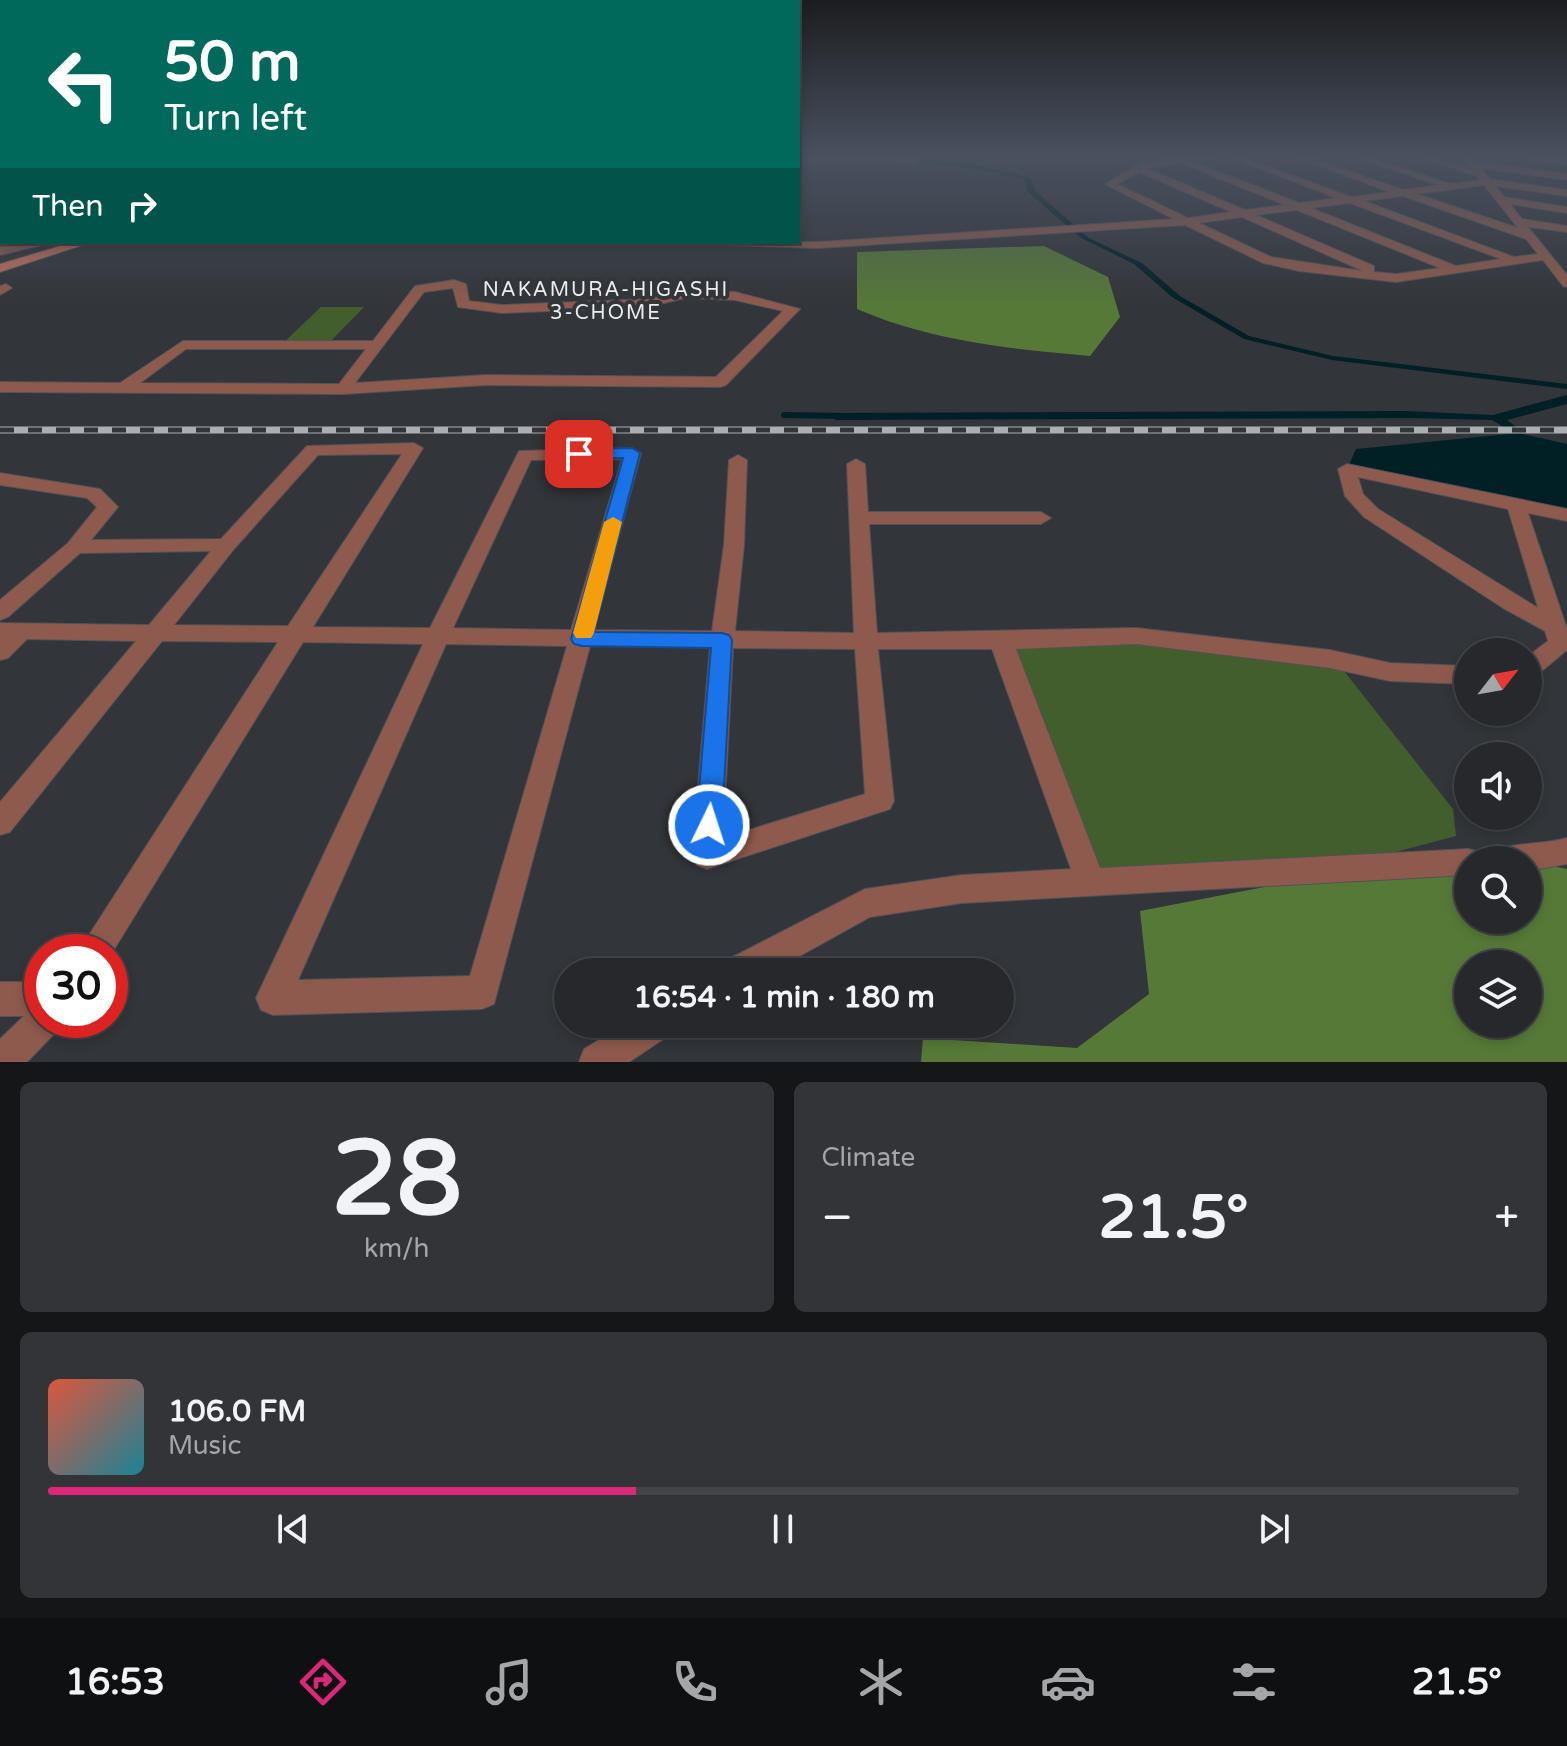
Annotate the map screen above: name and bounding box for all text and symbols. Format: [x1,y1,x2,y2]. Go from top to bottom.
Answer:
text: 50 m [164,29,300,96]
icon: left [32,32,136,136]
text: Turn left [164,97,307,140]
icon: right [120,184,164,228]
text: Then [32,188,104,225]
district label: NAKAMURA-HIGASHI 3-CHOME [483,278,729,325]
pin [545,420,613,488]
icon: arrive [557,432,601,476]
north arrow [1454,638,1542,726]
map controls [1454,638,1542,1038]
button: sound [1454,742,1542,830]
position arrow [667,783,751,867]
button: search [1454,846,1542,934]
speed limit sign: 30 [24,934,128,1038]
button: layers [1454,950,1542,1038]
text: 16:54 · 1 min · 180 m [633,979,935,1016]
text: 28 [331,1118,462,1243]
text: Climate [822,1142,915,1173]
text: 21.5° [1098,1182,1249,1254]
text: − [822,1192,853,1245]
text: + [1494,1192,1519,1245]
text: km/h [364,1233,429,1264]
text: 106.0 FM [168,1393,306,1430]
text: Music [168,1430,241,1461]
icon: previous [271,1507,315,1551]
icon: pause [761,1507,805,1551]
icon: next [1252,1507,1296,1551]
icon: directions [295,1654,351,1710]
icon: music [481,1654,537,1710]
icon: phone [667,1654,723,1710]
icon: climate [853,1654,909,1710]
icon: car [1040,1654,1096,1710]
icon: filters [1226,1654,1282,1710]
text: 16:53 [65,1661,165,1704]
text: 21.5° [1412,1661,1502,1704]

